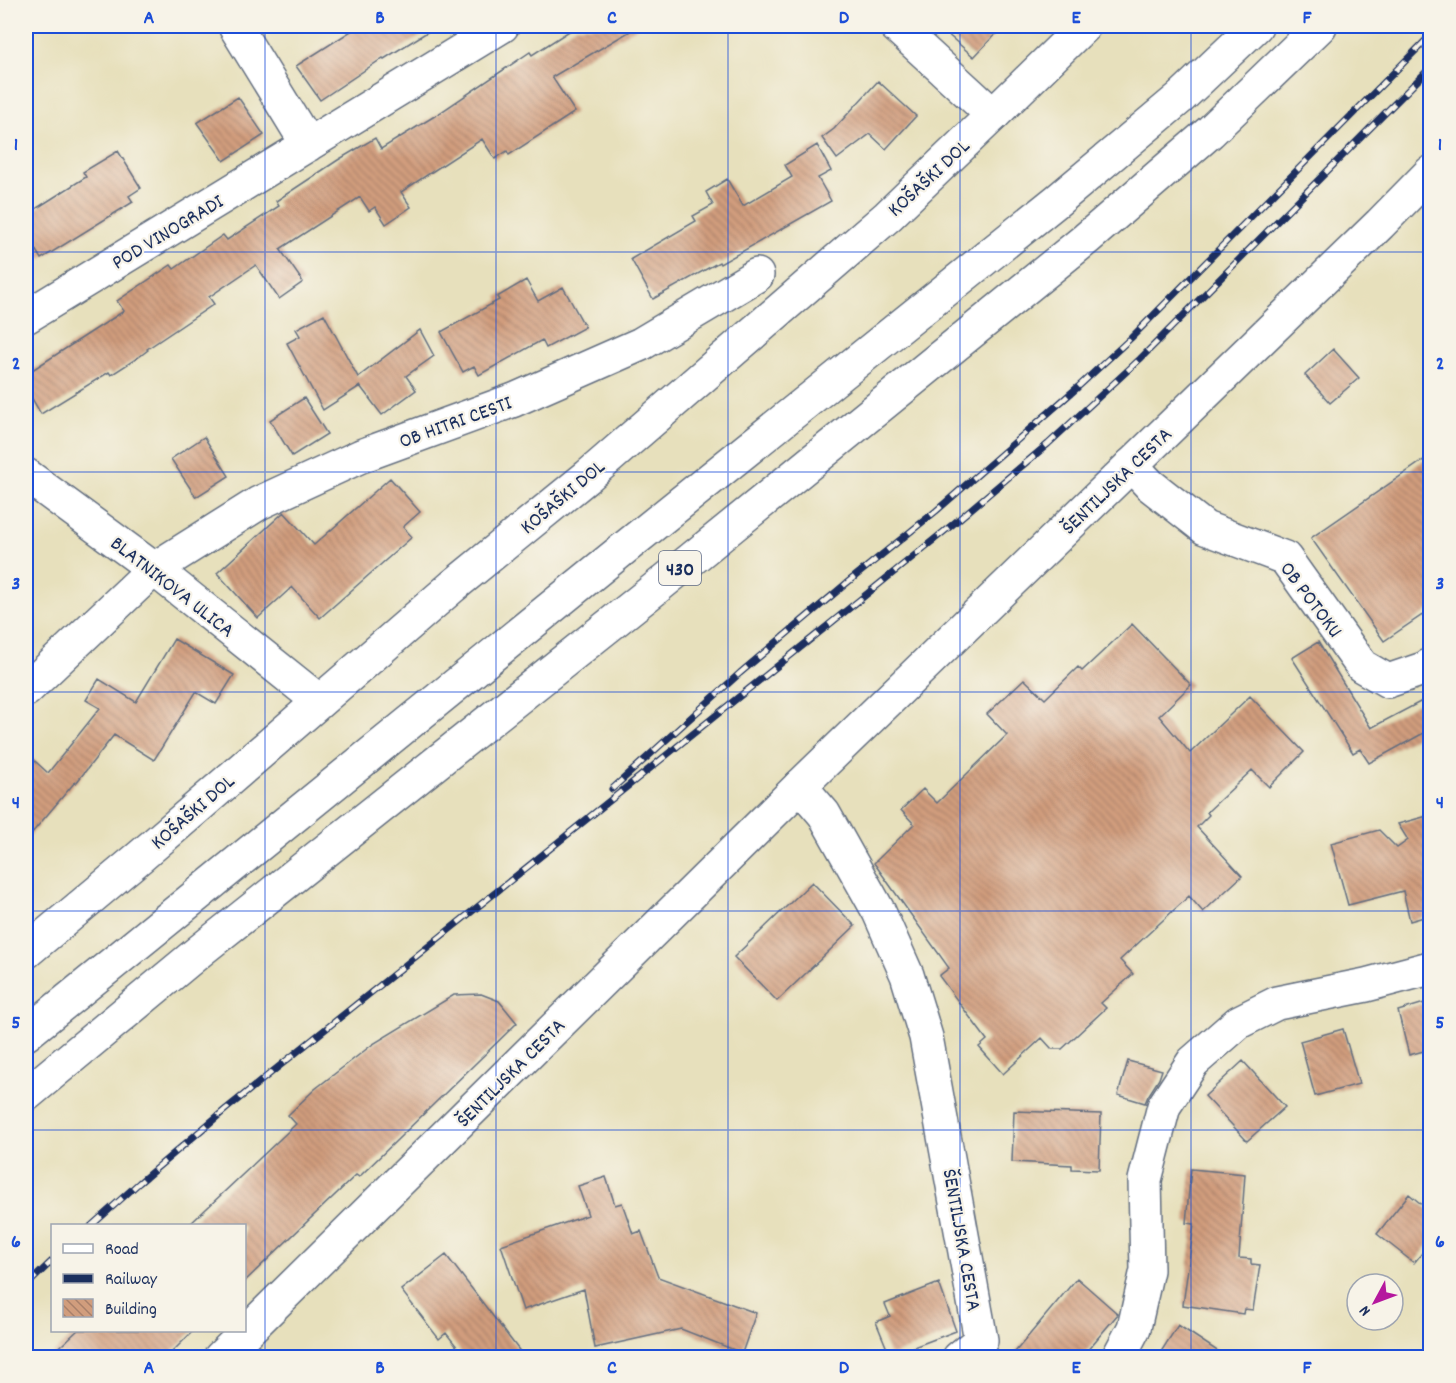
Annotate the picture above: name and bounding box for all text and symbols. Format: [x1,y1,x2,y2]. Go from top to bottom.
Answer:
text: A [144,5,155,33]
text: B [375,5,385,33]
text: C [607,5,617,33]
text: D [839,5,850,33]
text: E [1071,5,1081,33]
text: F [1303,5,1313,33]
text: 1 [14,132,18,160]
text: 1 [1438,132,1442,160]
street label: KOŠAŠKI DOL [882,133,978,225]
street label: POD VINOGRADI [107,188,231,279]
text: 2 [12,351,20,379]
text: 2 [1436,351,1444,379]
street label: OB HITRI CESTI [395,389,517,458]
street label: ŠENTILJSKA CESTA [1056,421,1180,543]
street label: KOŠAŠKI DOL [515,453,613,543]
street label: BLATNIKOVA ULICA [103,530,240,647]
road number: 430 [659,551,701,585]
street label: OB POTOKU [1271,556,1348,645]
text: 3 [12,571,20,599]
text: 3 [1436,571,1444,599]
street label: KOŠAŠKI DOL [145,768,243,858]
text: 4 [12,790,20,818]
text: 4 [1436,790,1444,818]
text: 5 [11,1010,21,1038]
text: 5 [1435,1010,1445,1038]
street label: ŠENTILJSKA CESTA [451,1013,574,1136]
street label: ŠENTILJSKA CESTA [933,1167,987,1314]
legend [51,1224,246,1332]
text: 6 [11,1229,21,1257]
text: 6 [1435,1229,1445,1257]
text: Road [105,1238,139,1263]
text: Railway [105,1268,158,1293]
north arrow [1345,1272,1405,1332]
text: Building [105,1298,157,1323]
text: N [1354,1300,1377,1321]
text: A [144,1355,155,1383]
text: B [375,1355,385,1383]
text: C [607,1355,617,1383]
text: D [839,1355,850,1383]
text: E [1071,1355,1081,1383]
text: F [1303,1355,1313,1383]

